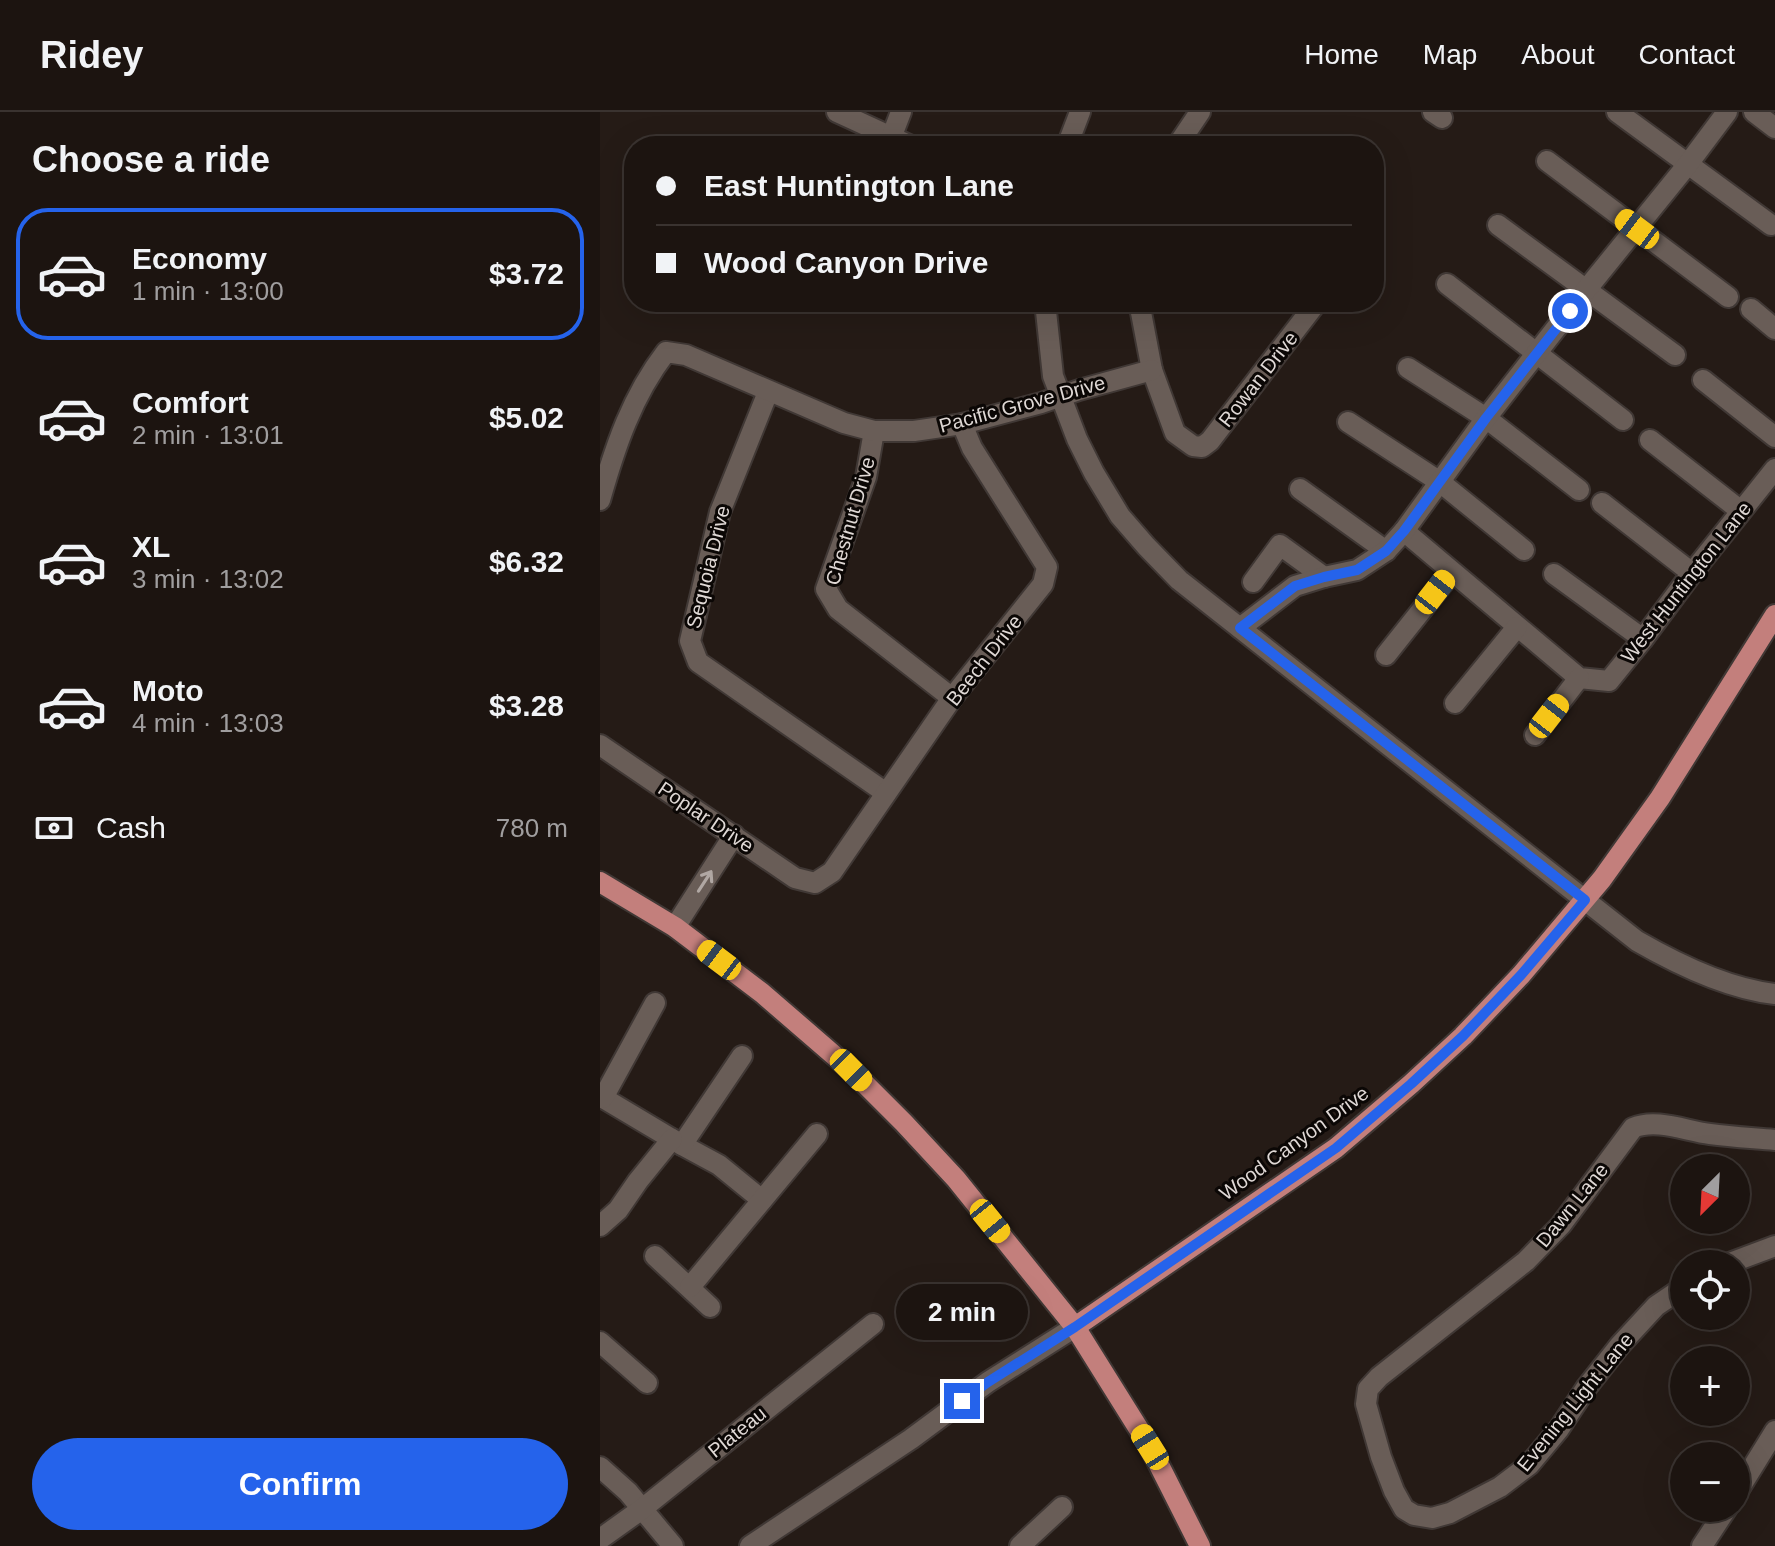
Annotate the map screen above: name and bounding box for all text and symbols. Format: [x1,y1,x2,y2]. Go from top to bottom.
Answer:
text: Ridey [40,34,143,76]
text: Home [1304,39,1379,70]
text: Map [1423,39,1477,70]
text: About [1521,39,1595,70]
text: Contact [1639,39,1735,70]
text: Choose a ride [32,139,270,180]
text: East Huntington Lane [704,169,1014,202]
car [1611,205,1663,253]
icon: car [36,238,108,310]
text: Economy [132,242,267,275]
text: Wood Canyon Drive [704,246,988,279]
text: $3.72 [489,257,564,290]
text: 1 min · 13:00 [132,276,284,306]
route start [1552,293,1588,329]
street label: Rowan Drive [1214,327,1302,431]
street label: Pacific Grove Drive [936,371,1108,437]
icon: car [36,382,108,454]
text: Comfort [132,386,249,419]
text: $5.02 [489,401,564,434]
text: 2 min · 13:01 [132,420,284,450]
street label: Chestnut Drive [821,454,879,588]
street label: West Huntington Lane [1617,497,1755,667]
street label: Sequoia Drive [682,503,734,631]
icon: car [36,526,108,598]
text: XL [132,530,170,563]
text: $6.32 [489,545,564,578]
text: 3 min · 13:02 [132,564,284,594]
car [1411,566,1459,618]
street label: Beech Drive [942,610,1026,710]
icon: car [36,670,108,742]
text: Moto [132,674,204,707]
text: $3.28 [489,689,564,722]
car [1525,690,1573,742]
text: 4 min · 13:03 [132,708,284,738]
street label: Poplar Drive [654,777,758,857]
icon: cash [32,806,76,850]
text: Cash [96,811,166,844]
text: 780 m [496,813,568,843]
one-way arrow [697,870,713,893]
car [693,936,745,984]
car [826,1045,876,1095]
street label: Wood Canyon Drive [1215,1082,1373,1204]
north arrow [1670,1154,1750,1234]
map controls [1670,1154,1750,1522]
street label: Dawn Lane [1532,1159,1612,1251]
car [966,1195,1014,1247]
button: locate [1670,1250,1750,1330]
callout: 2 min [896,1285,1028,1341]
text: 2 min [928,1297,996,1327]
street label: Evening Light Lane [1513,1329,1637,1475]
button: + [1670,1346,1750,1426]
route end [944,1383,980,1419]
street label: Plateau [704,1402,770,1462]
car [1127,1420,1173,1474]
button: Confirm [32,1438,568,1530]
button: − [1670,1442,1750,1522]

